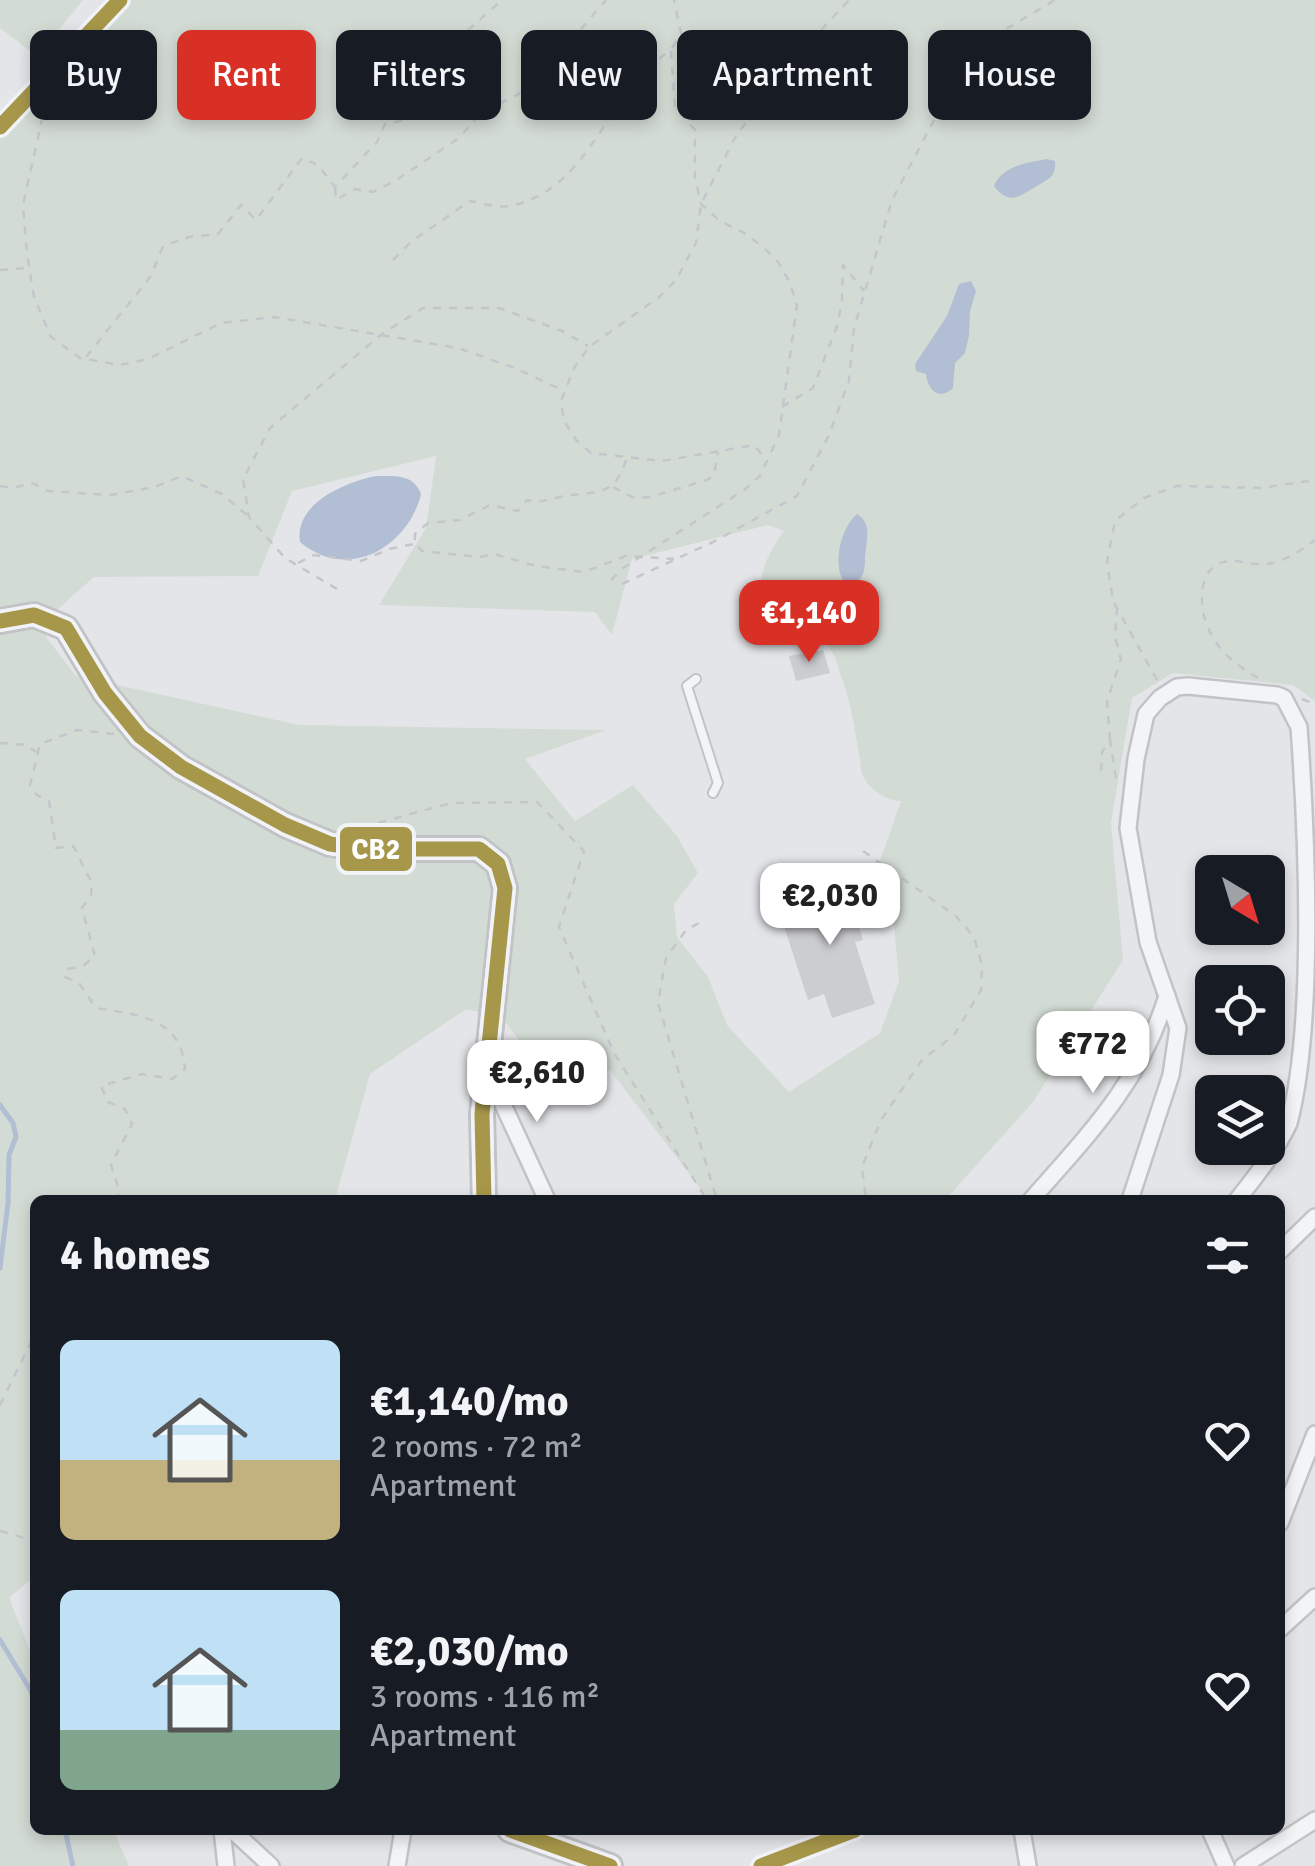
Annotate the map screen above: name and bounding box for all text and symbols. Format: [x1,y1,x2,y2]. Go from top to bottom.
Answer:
chip: Buy [30,30,157,120]
chip: Rent [177,30,316,120]
chip: Filters [336,30,501,120]
chip: New [521,30,657,120]
chip: Apartment [677,30,908,120]
chip: House [928,30,1091,120]
pin: €1,140 [728,580,890,665]
text: €1,140 [761,593,857,632]
line badge: CB2 [338,825,414,873]
text: CB2 [351,833,401,867]
north arrow [1195,855,1285,945]
map controls [1195,855,1285,1165]
pin: €2,030 [749,863,911,948]
text: €2,030 [782,876,878,915]
button: locate [1195,965,1285,1055]
pin: €772 [1034,1011,1152,1096]
text: €772 [1058,1024,1128,1063]
pin: €2,610 [456,1040,618,1125]
text: €2,610 [489,1053,585,1092]
button: layers [1195,1075,1285,1165]
icon: filters [1200,1228,1255,1283]
text: 4 homes [60,1230,210,1281]
text: €1,140/mo [370,1376,569,1427]
icon: home [140,1380,260,1500]
icon: heart [1200,1413,1255,1468]
text: 2 rooms · 72 m² [370,1427,583,1466]
text: Apartment [370,1466,517,1505]
text: €2,030/mo [370,1626,569,1677]
icon: home [140,1630,260,1750]
icon: heart [1200,1663,1255,1718]
text: 3 rooms · 116 m² [370,1677,600,1716]
text: Apartment [370,1716,517,1755]

